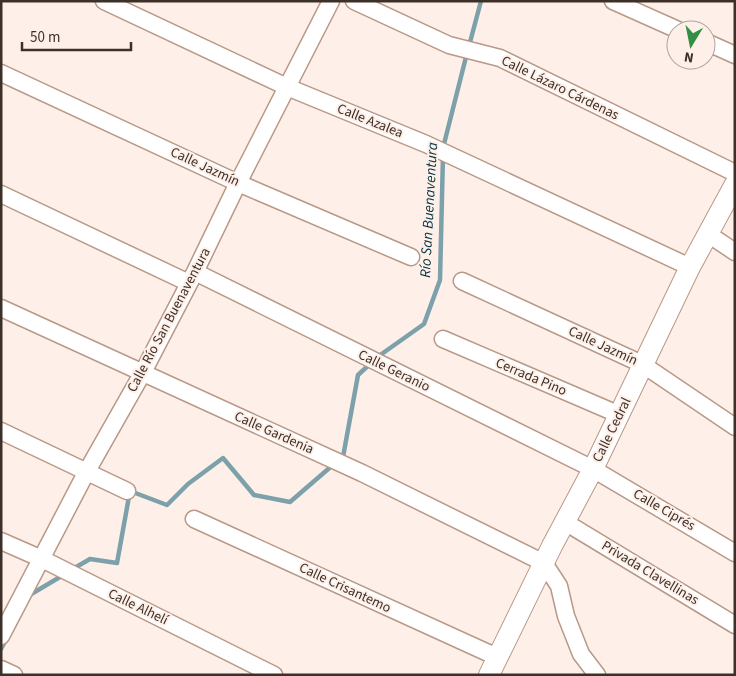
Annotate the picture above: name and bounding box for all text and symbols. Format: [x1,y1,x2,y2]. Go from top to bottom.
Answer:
scale bar [22,20,131,52]
north arrow [666,20,716,70]
text: 50 m [30,27,60,48]
text: N [683,46,695,67]
street label: Calle Lázaro Cárdenas [498,51,622,125]
street label: Calle Azalea [334,99,406,143]
street label: Calle Jazmín [167,142,243,192]
water label: Río San Buenaventura [415,142,443,278]
street label: Calle Río San Buenaventura [122,244,216,396]
street label: Calle Jazmín [565,321,641,371]
street label: Calle Geranio [355,345,433,397]
street label: Cerrada Pino [492,353,570,401]
street label: Calle Cedral [588,394,636,466]
street label: Calle Gardenia [231,407,317,459]
street label: Calle Ciprés [629,484,699,536]
street label: Privada Clavellinas [598,536,703,610]
street label: Calle Crisantemo [296,558,394,618]
street label: Calle Alhelí [105,584,172,630]

